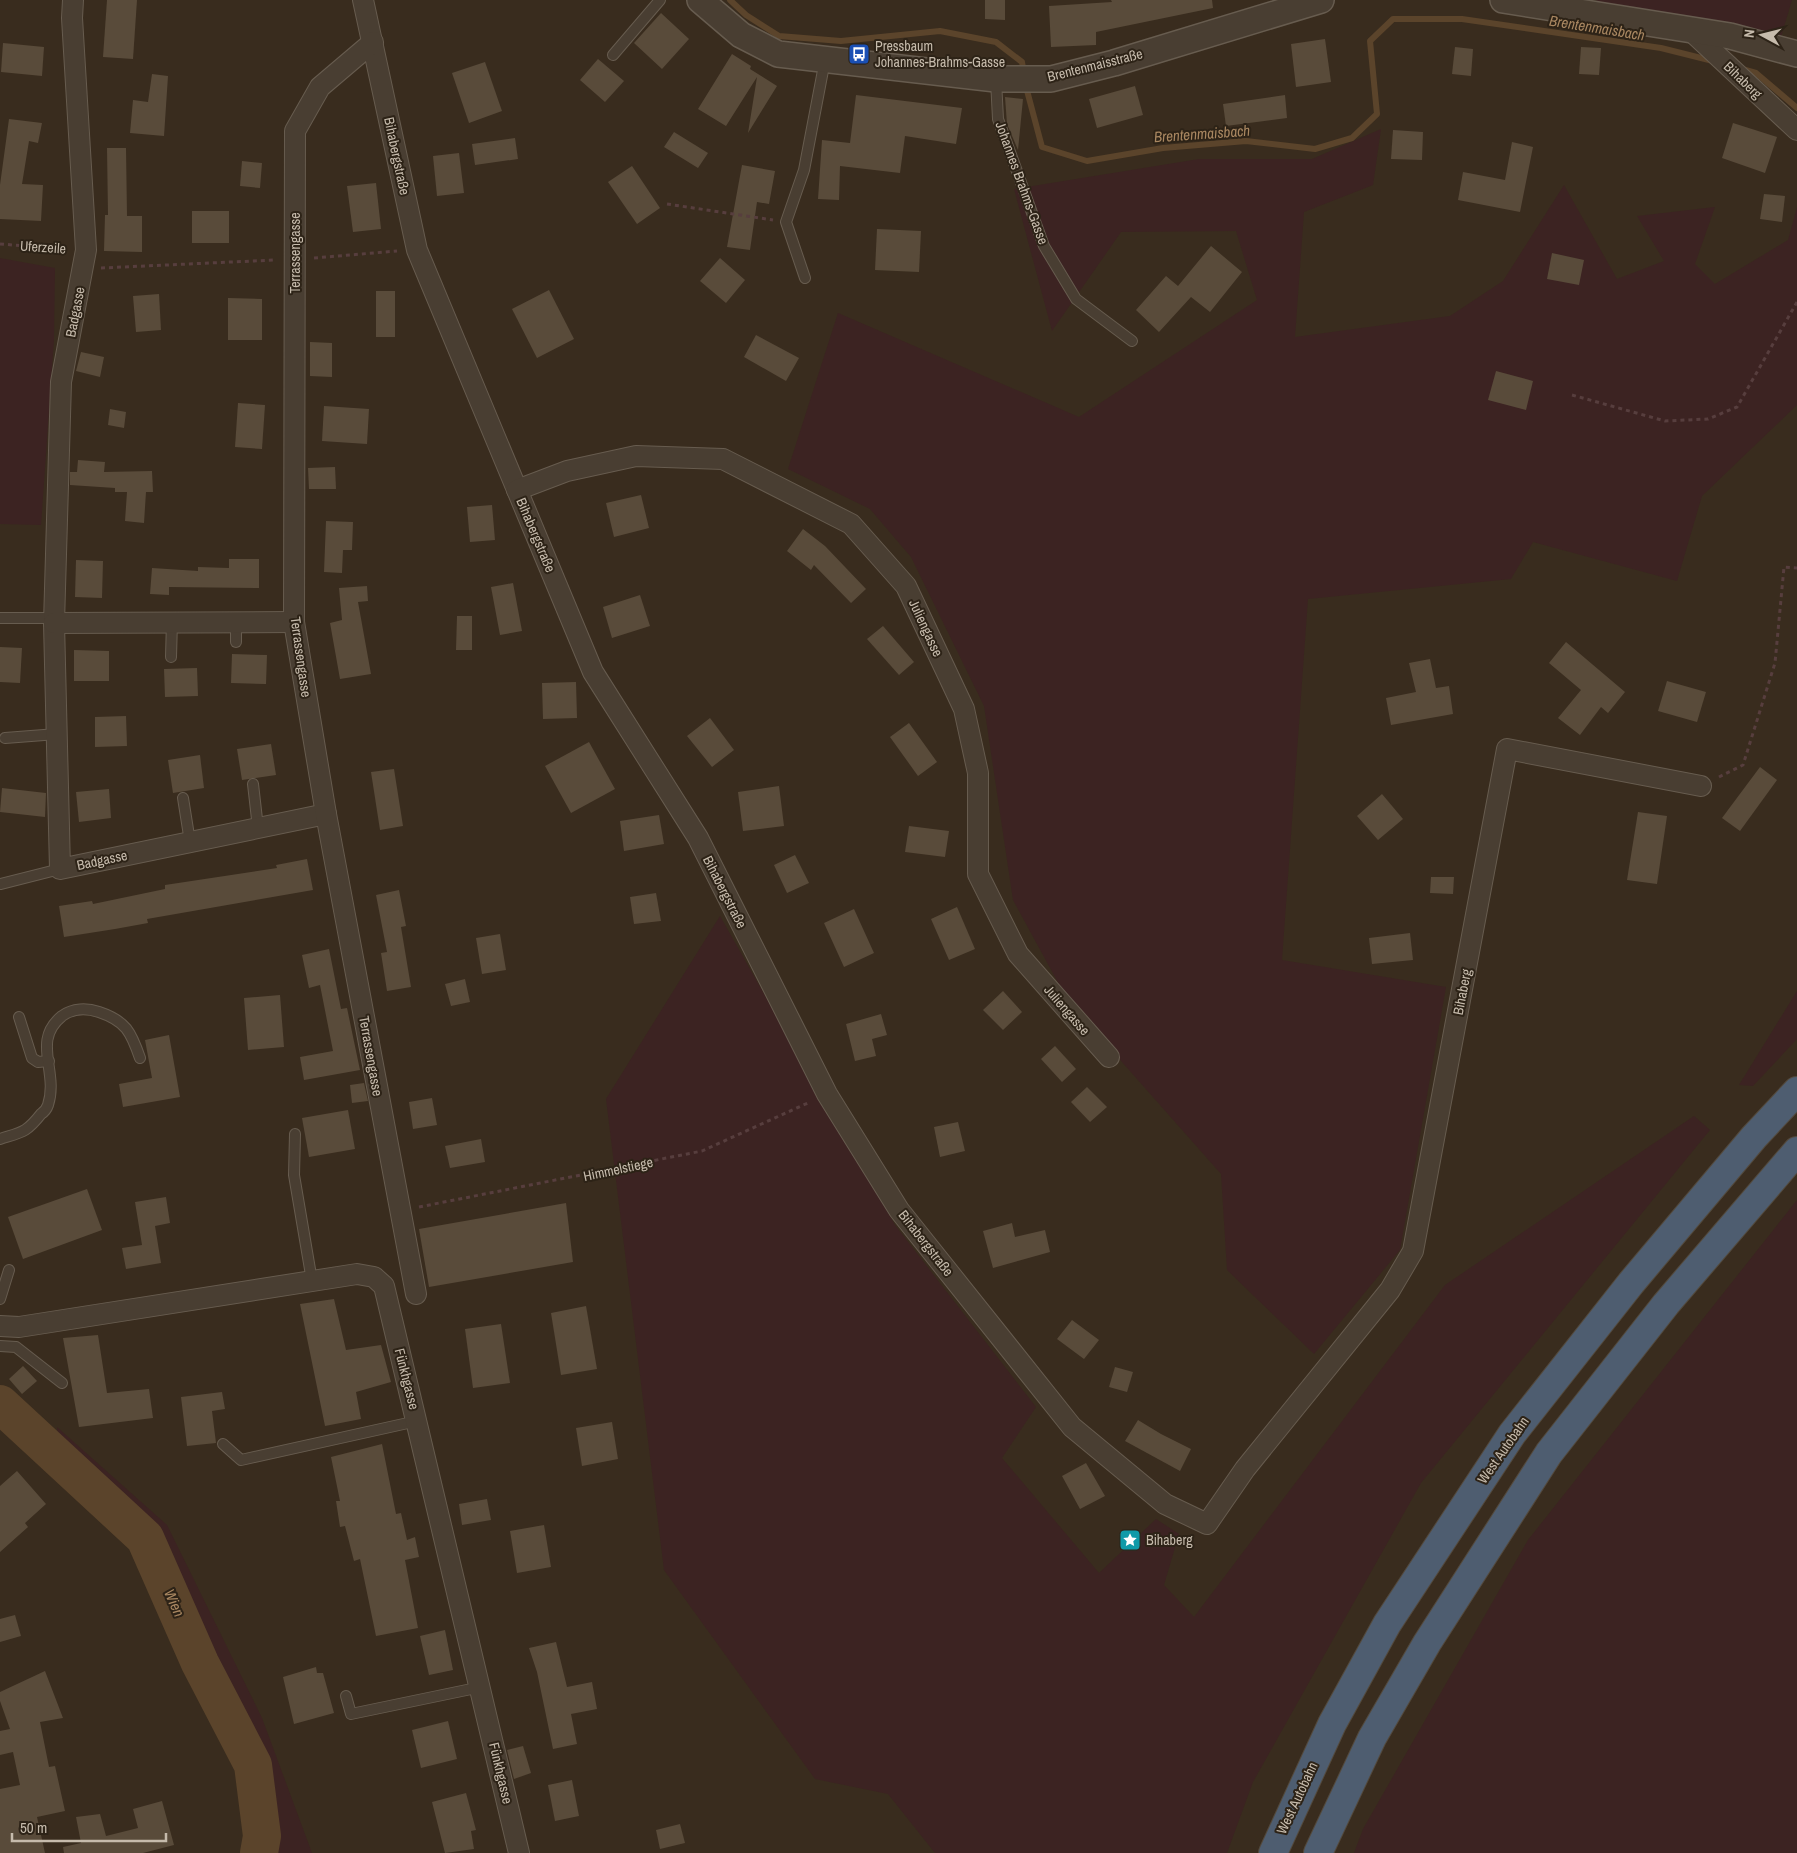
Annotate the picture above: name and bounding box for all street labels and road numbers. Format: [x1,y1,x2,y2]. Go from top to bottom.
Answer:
street label: Brentenmaisstraße [1045,44,1145,86]
street label: Bihaberg [1720,57,1766,103]
street label: Bihabergstraße [380,115,414,197]
street label: Johannes Brahms-Gasse [991,119,1053,247]
street label: Terrassengasse [286,212,304,294]
street label: Uferzeile [19,236,67,258]
street label: Badgasse [61,285,89,339]
street label: Bihabergstraße [512,495,560,575]
street label: Juliengasse [905,596,947,660]
street label: Terrassengasse [286,616,316,698]
street label: Badgasse [75,846,129,874]
street label: Bihabergstraße [699,853,751,931]
street label: Bihaberg [1449,967,1475,1017]
street label: Juliengasse [1040,981,1094,1039]
street label: Terrassengasse [355,1015,387,1097]
street label: Himmelstiege [581,1153,655,1185]
street label: Bihabergstraße [895,1206,957,1280]
street label: Fünkhgasse [391,1346,423,1412]
street label: West Autobahn [1473,1413,1533,1487]
street label: Fünkhgasse [485,1741,517,1805]
street label: West Autobahn [1272,1759,1322,1837]

